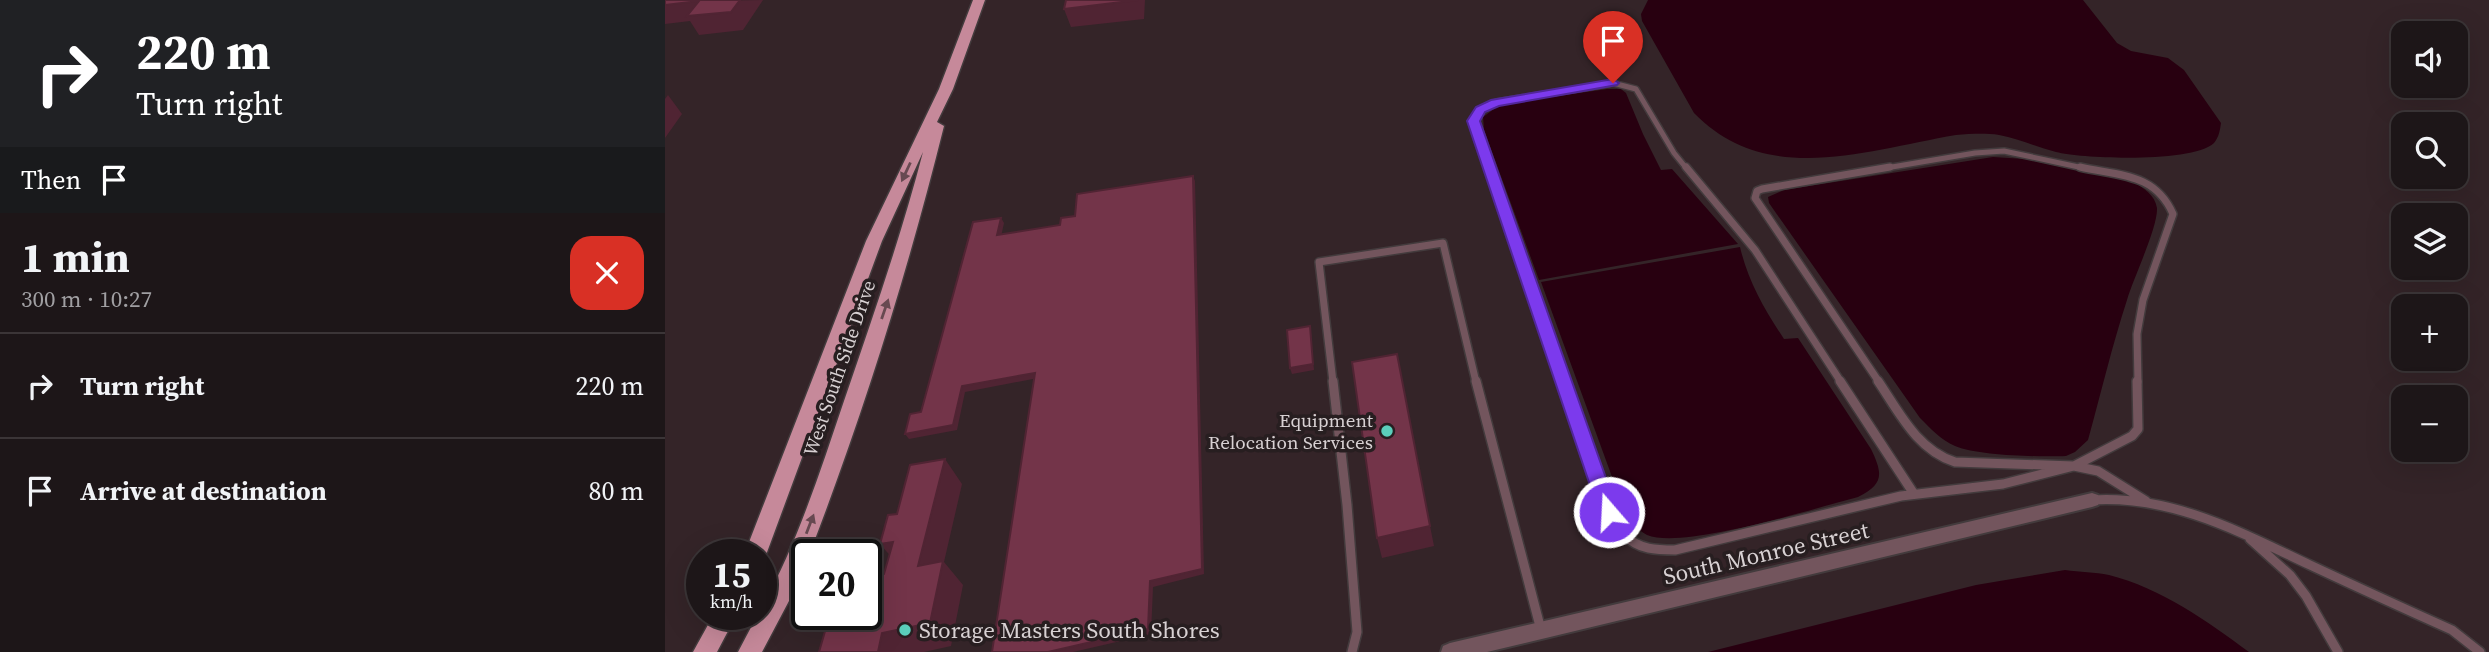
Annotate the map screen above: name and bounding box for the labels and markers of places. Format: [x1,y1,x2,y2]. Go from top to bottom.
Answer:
pin [1583,11,1643,83]
place label: Equipment Relocation Services [1208,407,1374,455]
marker: Equipment Relocation Services [1379,423,1395,439]
place label: Storage Masters South Shores [919,614,1220,646]
marker: Storage Masters South Shores [897,622,913,638]

